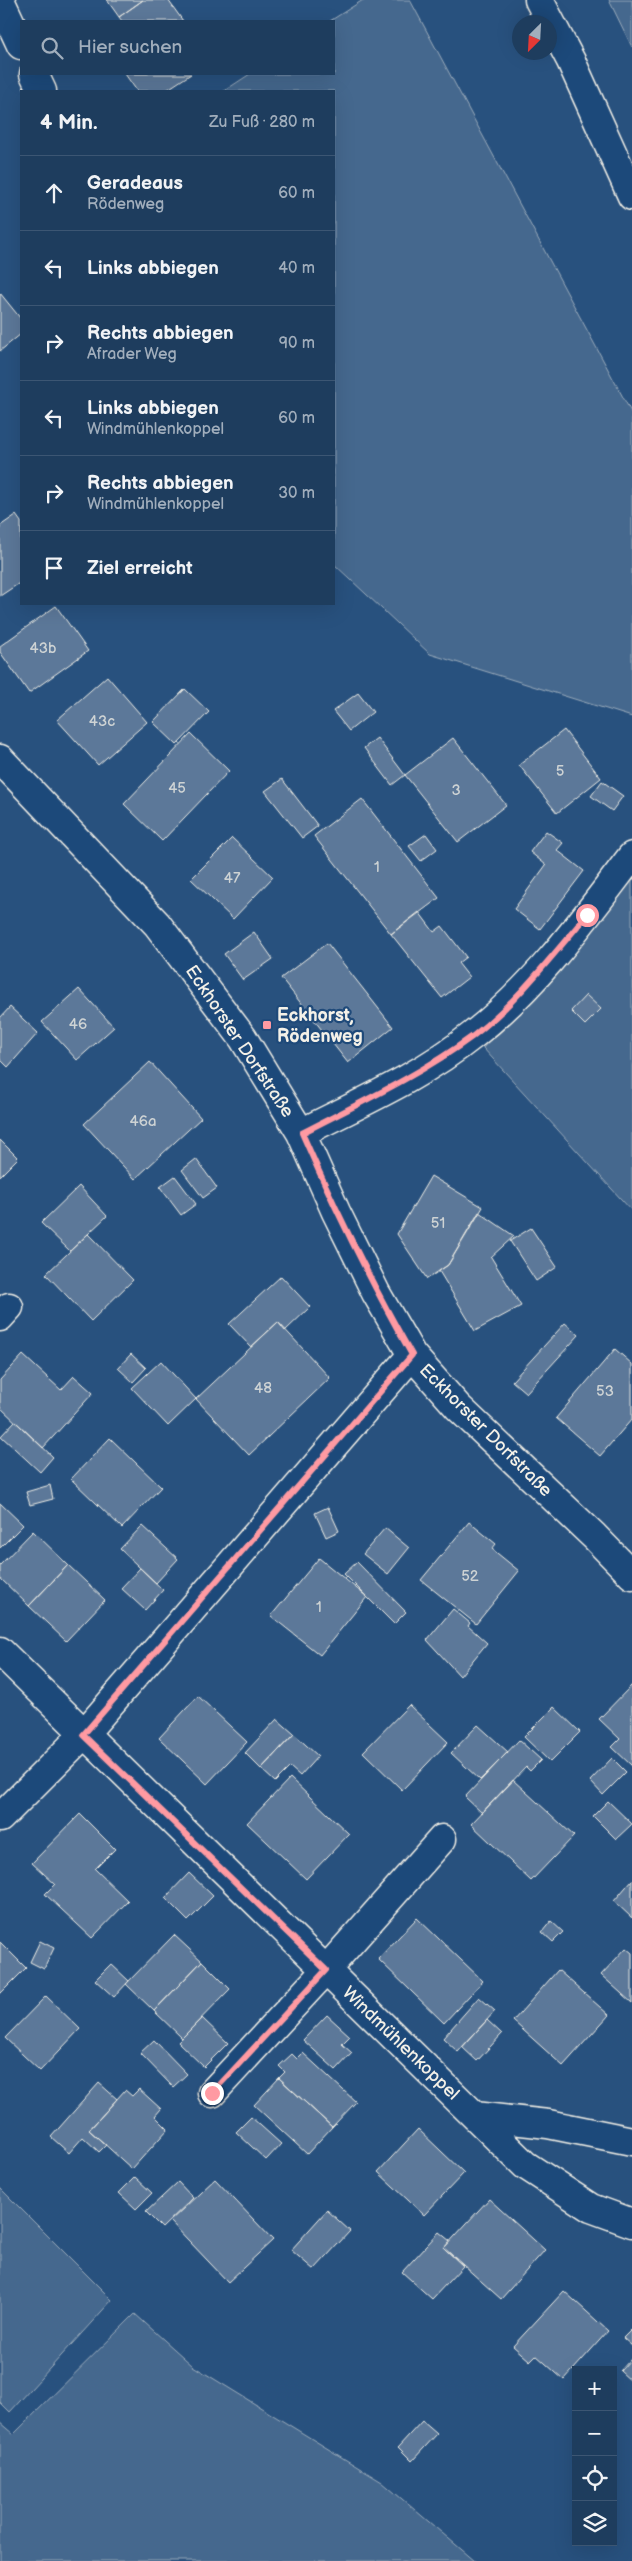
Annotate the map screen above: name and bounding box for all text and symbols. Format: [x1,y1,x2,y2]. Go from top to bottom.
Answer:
north arrow [512,15,557,60]
search box [20,20,335,75]
icon: search [38,34,66,62]
text: Hier suchen [78,36,182,59]
text: 4 Min. [40,110,98,135]
text: Zu Fuß · 280 m [209,113,315,132]
text: Geradeaus [87,172,183,195]
icon: ahead [40,179,68,207]
text: 60 m [278,184,315,203]
text: Rödenweg [87,195,164,214]
icon: left [40,254,68,282]
text: Links abbiegen [87,257,219,280]
text: 40 m [278,259,315,278]
text: Rechts abbiegen [87,322,234,345]
icon: right [40,329,68,357]
text: 90 m [279,334,315,353]
text: Afrader Weg [87,345,177,364]
text: Links abbiegen [87,397,219,420]
icon: left [40,404,68,432]
text: 60 m [278,409,315,428]
text: Windmühlenkoppel [87,420,224,439]
text: Rechts abbiegen [87,472,234,495]
icon: right [40,479,68,507]
text: 30 m [278,484,315,503]
text: Windmühlenkoppel [87,495,224,514]
icon: arrive [40,554,68,582]
text: Ziel erreicht [87,557,193,580]
house number: 43b [30,639,57,658]
house number: 43c [89,712,115,731]
house number: 5 [556,762,564,781]
house number: 45 [168,779,186,798]
house number: 3 [451,781,461,800]
house number: 1 [374,858,380,877]
house number: 47 [224,869,241,888]
route start [576,904,599,927]
street label: Eckhorster Dorfstraße [181,961,299,1122]
place label: Eckhorst, Rödenweg [277,1005,363,1047]
house number: 46 [69,1015,87,1034]
marker: Eckhorst, Rödenweg [261,1019,273,1031]
house number: 46a [130,1112,156,1131]
house number: 51 [431,1214,445,1233]
street label: Eckhorster Dorfstraße [415,1360,557,1501]
house number: 48 [254,1379,272,1398]
house number: 53 [596,1382,614,1401]
house number: 52 [461,1567,479,1586]
house number: 1 [316,1598,322,1617]
street label: Windmühlenkoppel [338,1982,463,2104]
route end [201,2082,224,2105]
map controls [572,2366,617,2546]
button: + [572,2366,617,2411]
button: − [572,2411,617,2456]
button: locate [572,2456,617,2501]
button: layers [572,2501,617,2546]

